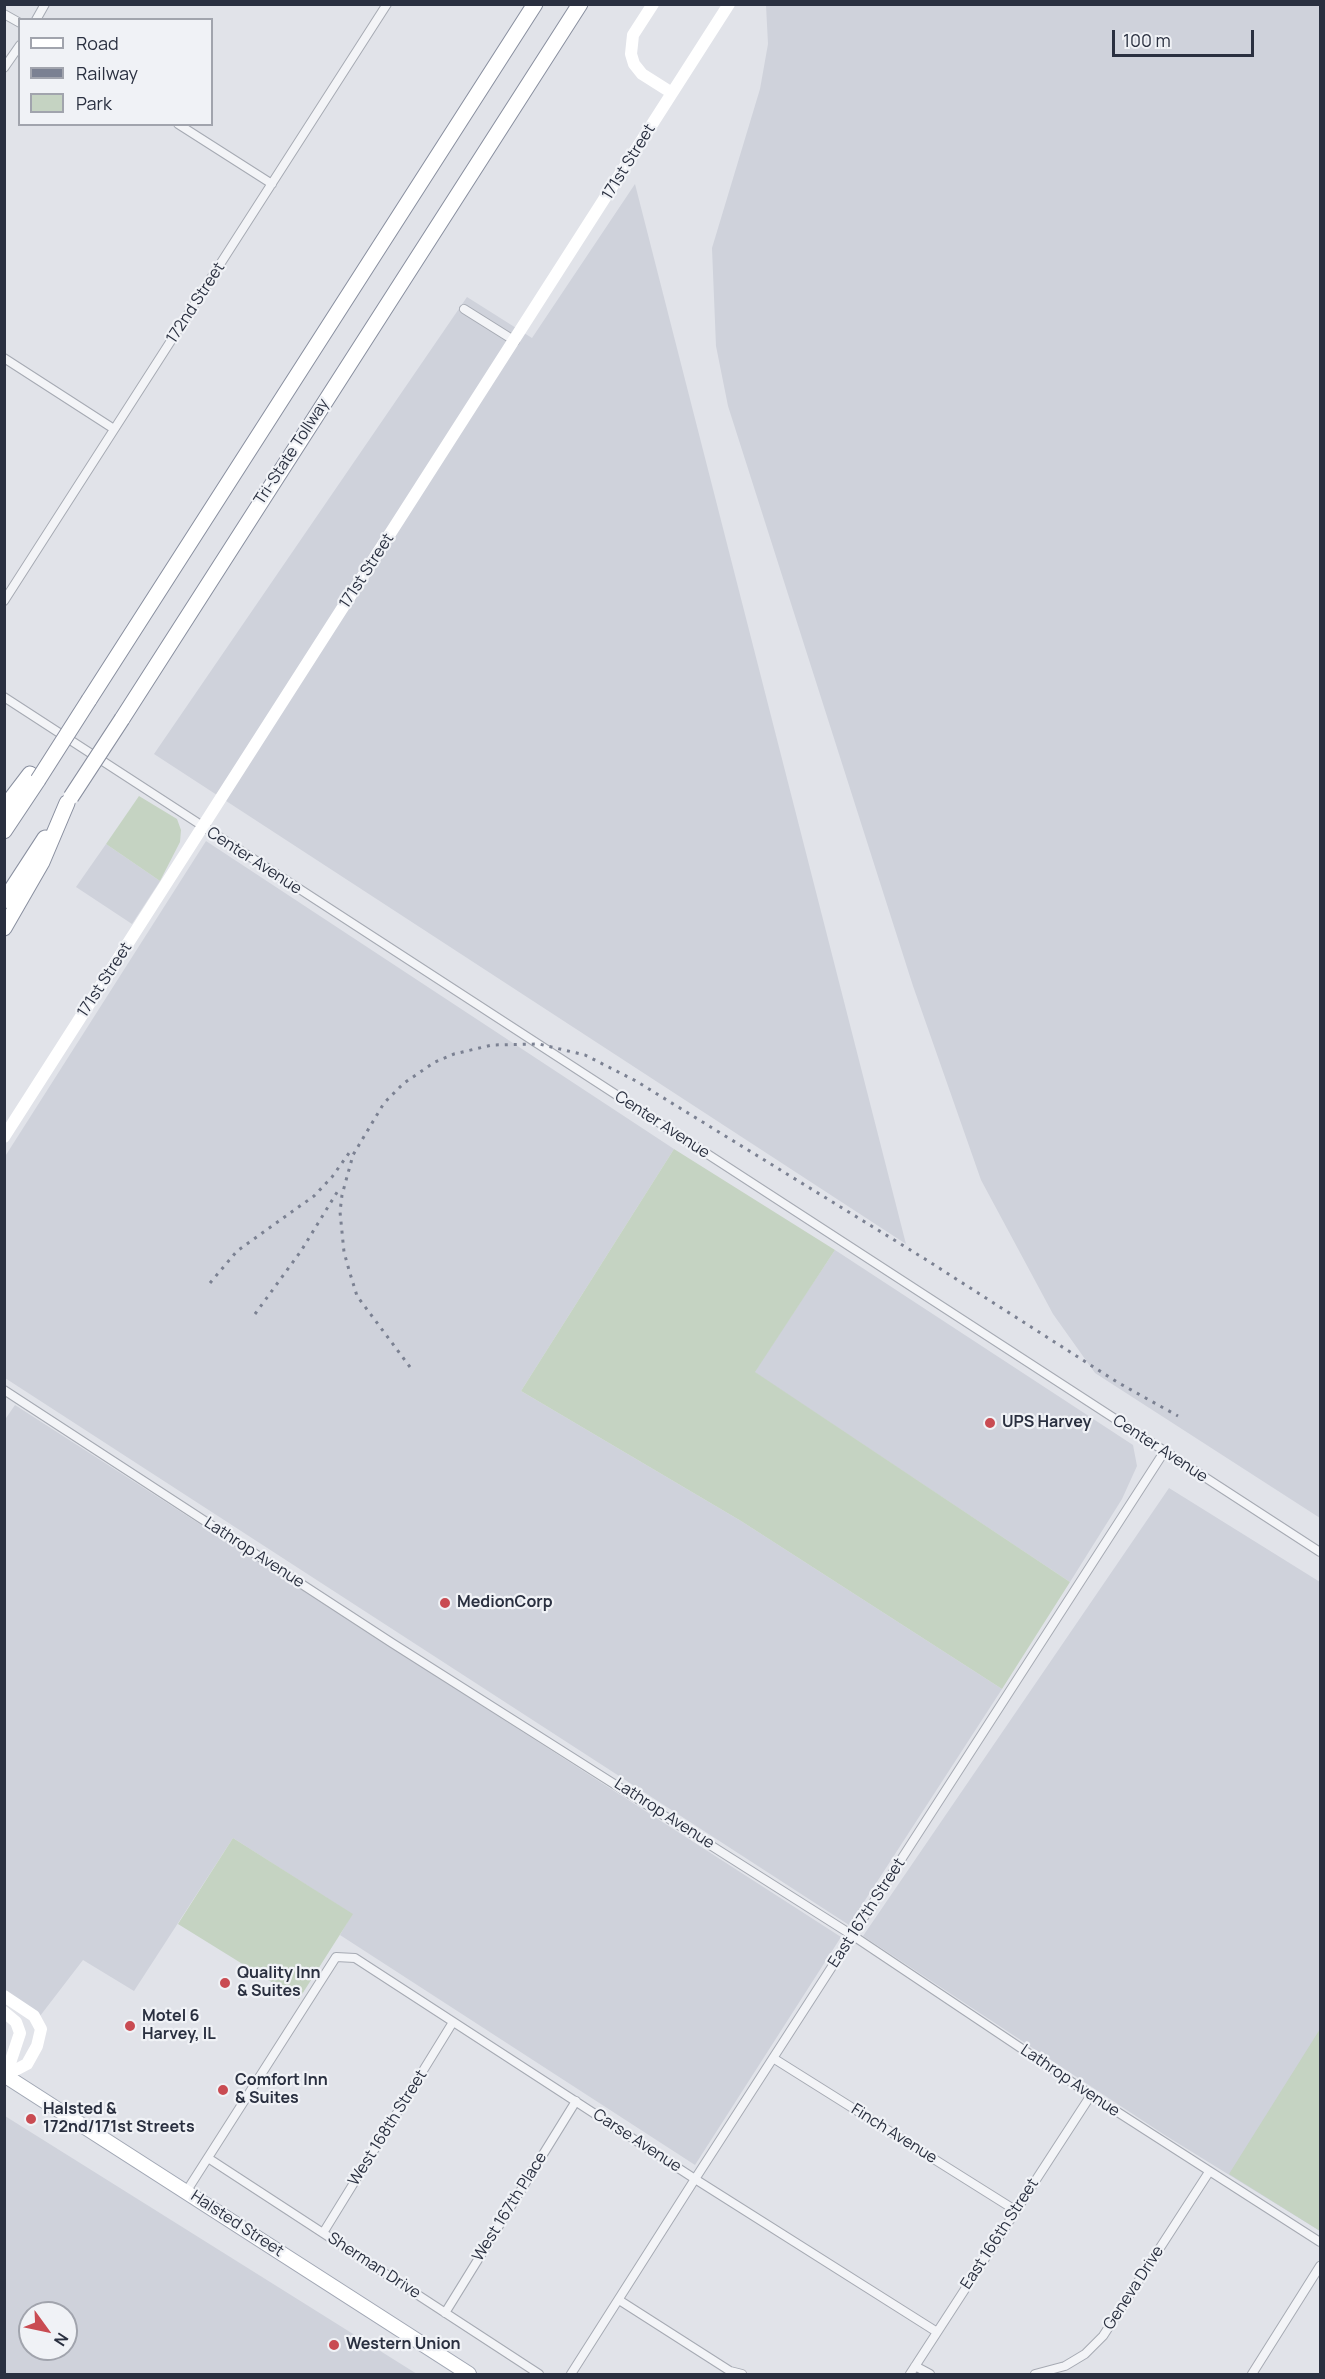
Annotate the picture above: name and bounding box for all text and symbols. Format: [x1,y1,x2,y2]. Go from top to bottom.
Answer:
legend [18,18,213,126]
scale bar [1115,18,1258,56]
text: 100 m [1123,28,1171,52]
text: Road [76,31,119,55]
text: Railway [76,61,138,85]
text: Park [76,91,112,115]
street label: 171st Street [598,121,660,203]
street label: 172nd Street [163,259,229,347]
street label: Tri-State Tollway [251,395,333,509]
street label: 171st Street [336,530,398,612]
street label: Center Avenue [203,823,305,899]
street label: 171st Street [74,939,136,1021]
street label: Center Avenue [611,1087,713,1163]
street label: Center Avenue [1109,1411,1211,1487]
place label: UPS Harvey [1002,1413,1092,1433]
marker: UPS Harvey [983,1416,997,1430]
street label: Lathrop Avenue [200,1513,308,1593]
place label: MedionCorp [457,1593,553,1613]
marker: MedionCorp [438,1596,452,1610]
street label: Lathrop Avenue [610,1774,718,1854]
street label: East 167th Street [825,1855,909,1971]
place label: Quality Inn & Suites [237,1964,321,2002]
marker: Quality Inn & Suites [218,1976,232,1990]
place label: Motel 6 Harvey, IL [142,2007,216,2045]
marker: Motel 6 Harvey, IL [123,2019,137,2033]
street label: Lathrop Avenue [1017,2041,1123,2121]
street label: West 168th Street [345,2067,431,2189]
place label: Comfort Inn & Suites [235,2071,328,2109]
marker: Comfort Inn & Suites [216,2083,230,2097]
place label: Halsted & 172nd/171st Streets [43,2100,195,2138]
street label: Finch Avenue [848,2100,940,2168]
street label: Carse Avenue [589,2105,685,2177]
marker: Halsted & 172nd/171st Streets [24,2112,38,2126]
street label: West 167th Place [469,2149,551,2265]
street label: East 166th Street [957,2175,1043,2293]
street label: Halsted Street [187,2187,287,2261]
street label: Sherman Drive [324,2229,424,2303]
street label: Geneva Drive [1100,2243,1168,2333]
north arrow [18,2301,78,2361]
text: N [49,2329,74,2351]
place label: Western Union [346,2335,461,2355]
marker: Western Union [327,2338,341,2352]

